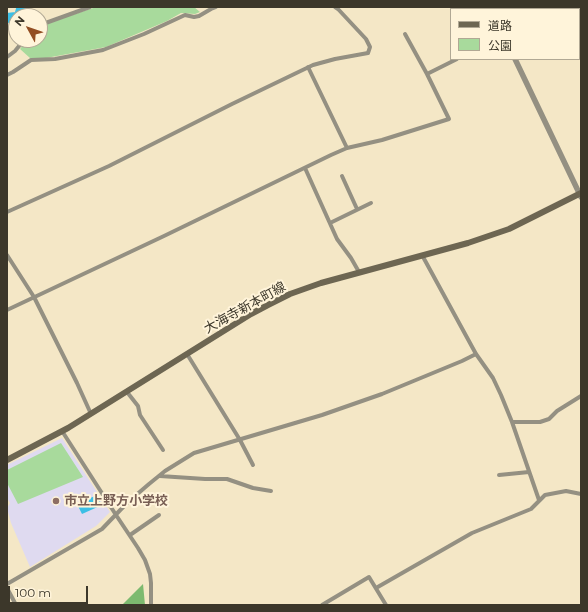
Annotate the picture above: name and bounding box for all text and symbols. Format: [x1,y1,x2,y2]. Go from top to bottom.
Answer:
north arrow [8,8,48,48]
legend [450,8,580,60]
text: N [11,13,28,29]
text: 道路 [488,18,512,33]
text: 公園 [488,38,512,53]
street label: 大海寺新本町線 [201,279,289,337]
place label: 市立上野方小学校 [64,493,168,509]
marker: 市立上野方小学校 [51,496,61,506]
scale bar [10,578,90,604]
text: 100 m [15,585,51,600]

